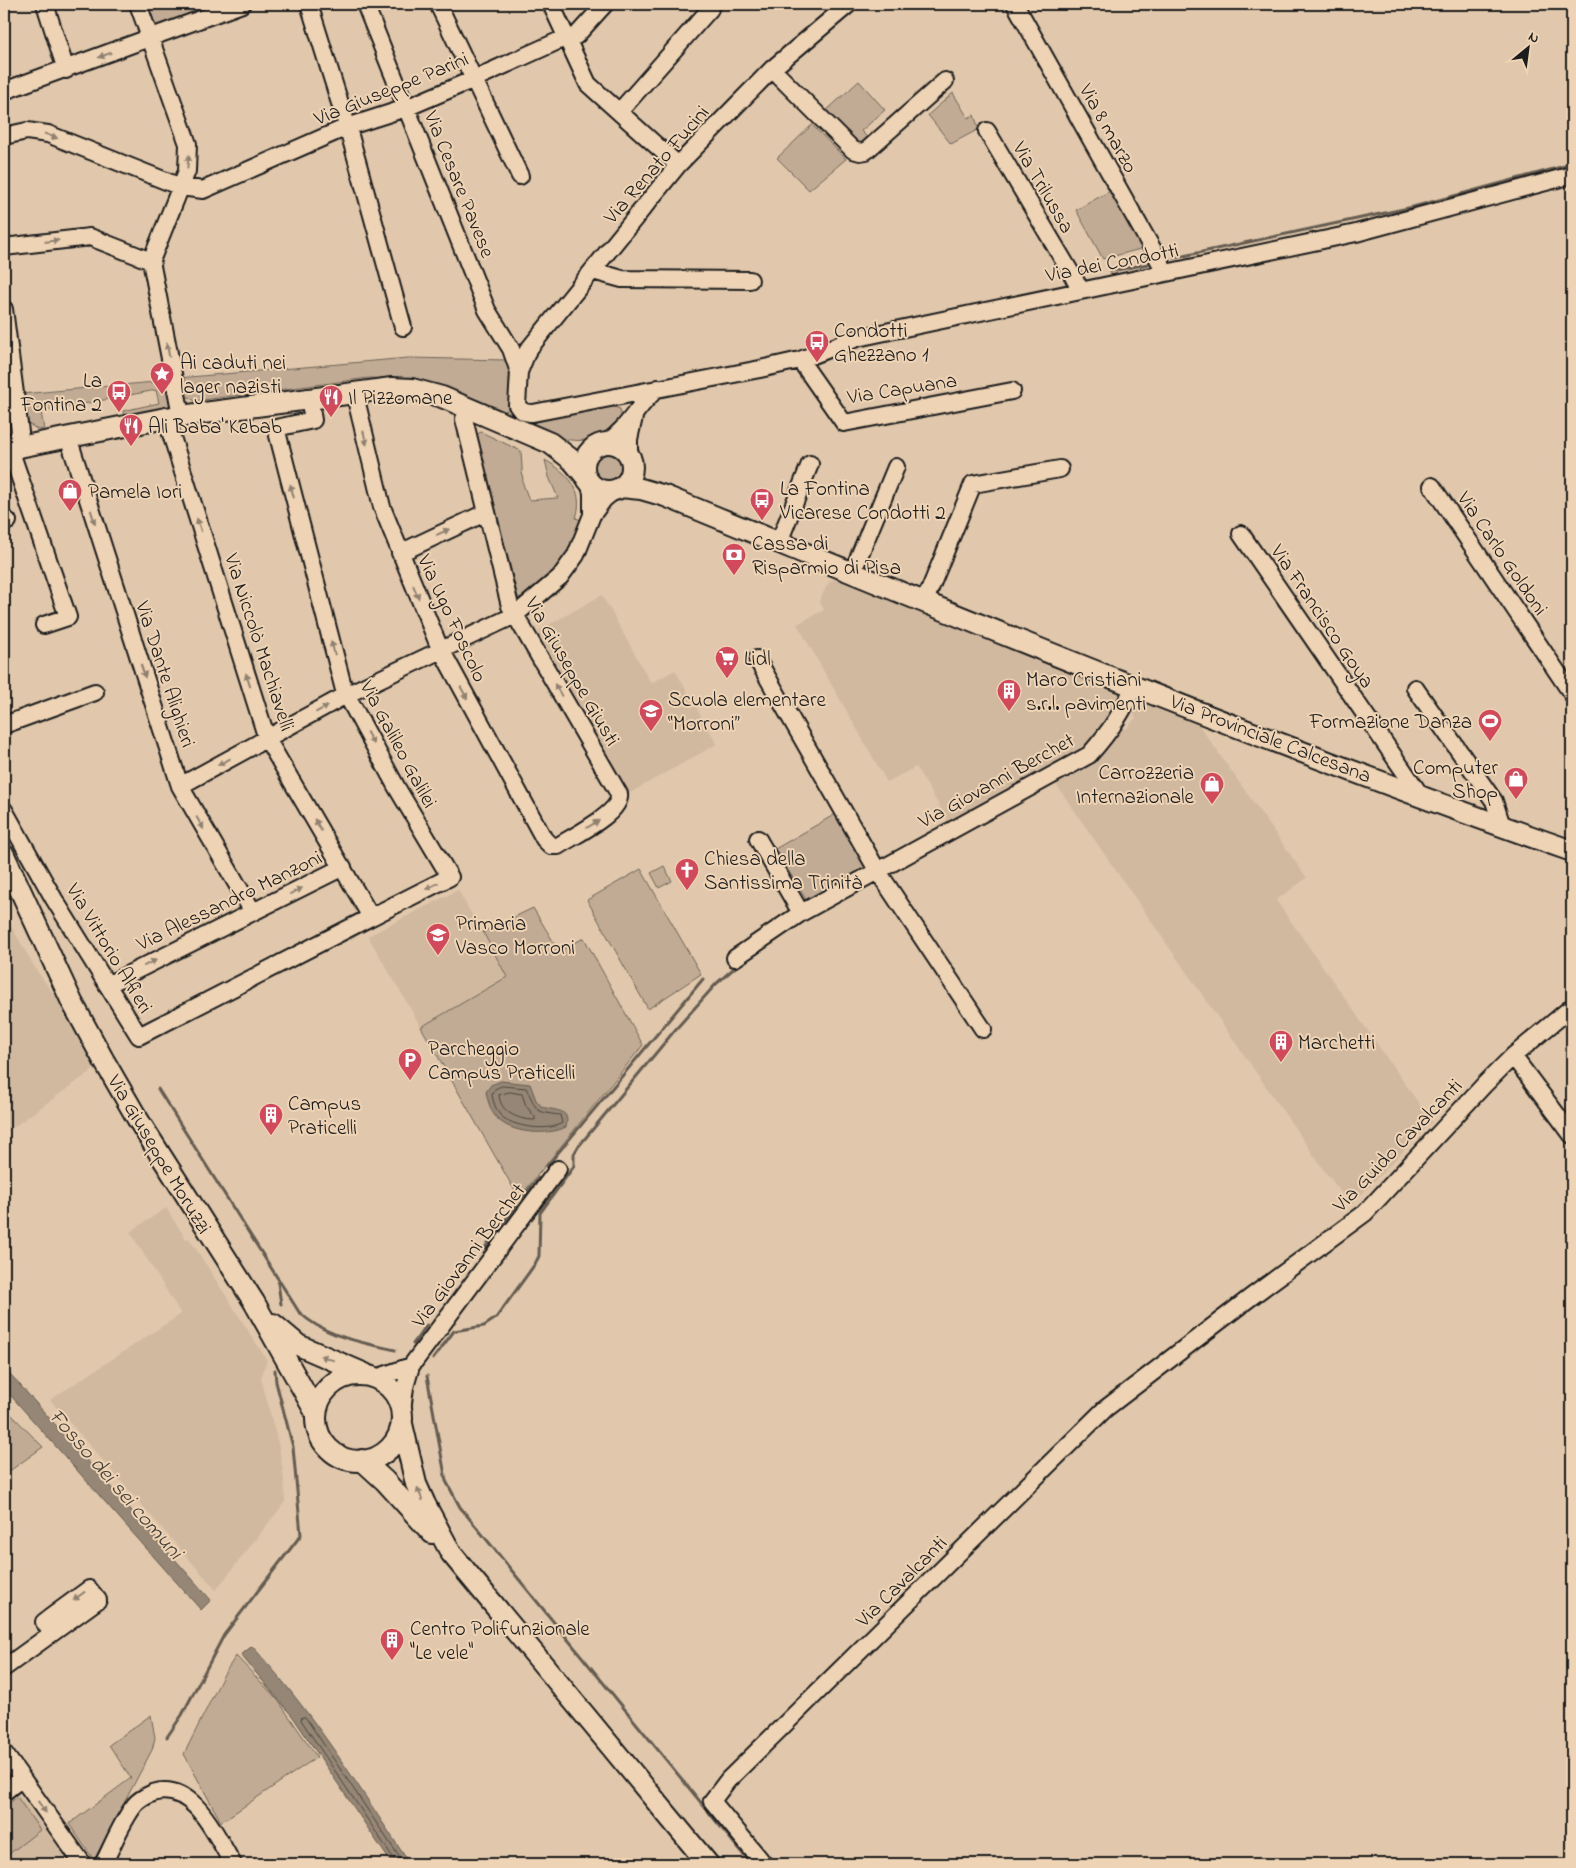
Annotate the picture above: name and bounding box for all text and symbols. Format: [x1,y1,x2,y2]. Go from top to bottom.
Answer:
north arrow [1504,22,1554,72]
text: N [1524,26,1543,49]
street label: Via Giuseppe Parini [309,45,474,135]
one-way arrow [97,51,112,59]
street label: Via 8 marzo [1070,78,1144,179]
street label: Via Renato Fucini [597,99,718,232]
street label: Via Cesare Pavese [415,106,501,263]
one-way arrow [44,133,59,140]
street label: Via Trilussa [1003,136,1081,240]
one-way arrow [184,153,192,169]
street label: Via dei Condotti [1042,236,1181,292]
one-way arrow [44,237,60,245]
place label: Condotti Ghezzano 1 [834,317,929,371]
bus stop icon: Condotti Ghezzano 1 [804,329,830,363]
one-way arrow [164,342,172,358]
place label: Ai caduti nei lager nazisti [180,349,286,405]
place icon: Ai caduti nei lager nazisti [149,361,175,395]
place label: La Fontina 2 [20,367,102,421]
street label: Via Capuana [844,367,959,414]
bus stop icon: La Fontina 2 [106,379,132,413]
restaurant icon: Il Pizzomane [318,384,344,418]
place label: Il Pizzomane [348,384,453,414]
restaurant icon: Ali Baba' Kebab [118,413,144,447]
place label: Ali Baba' Kebab [148,413,282,443]
one-way arrow [361,431,369,446]
place label: La Fontina Vicarese Condotti 2 [779,475,946,529]
shop icon: Pamela Iori [57,478,83,512]
place label: Pamela Iori [88,478,182,508]
one-way arrow [288,483,296,498]
street label: Via Carlo Goldoni [1448,485,1554,622]
bus stop icon: La Fontina Vicarese Condotti 2 [749,487,775,521]
one-way arrow [90,509,98,524]
one-way arrow [195,517,202,532]
one-way arrow [436,528,450,536]
place label: Cassa di Risparmio di Pisa [752,530,901,584]
street label: Via Francisco Goya [1260,538,1381,696]
bank icon: Cassa di Risparmio di Pisa [721,542,747,576]
street label: Via Niccolò Machiavelli [215,549,301,735]
street label: Via Ugo Foscolo [406,549,494,688]
one-way arrow [413,585,421,599]
street label: Via Giuseppe Giusti [516,591,626,752]
street label: Via Dante Alighieri [124,597,202,752]
one-way arrow [329,641,337,656]
supermarket icon: Lidl [714,645,740,679]
place label: Lidl [744,645,771,675]
one-way arrow [139,664,147,679]
place label: Maro Cristiani s.r.l. pavimenti [1026,666,1146,720]
one-way arrow [244,672,251,687]
street label: Via Galileo Galilei [350,675,444,814]
building icon: Maro Cristiani s.r.l. pavimenti [996,678,1022,712]
one-way arrow [554,684,563,697]
one-way arrow [460,686,468,701]
place label: Scuola elementare “Morroni” [668,686,826,740]
street label: Via Provinciale Calcesana [1164,687,1375,792]
school or university icon: Scuola elementare “Morroni” [638,698,664,732]
one-way arrow [315,704,329,713]
place label: Formazione Danza [1308,708,1472,738]
sports icon: Formazione Danza [1477,708,1503,742]
street label: Via Giovanni Berchet [913,726,1080,838]
one-way arrow [366,731,374,745]
place label: Computer Shop [1413,754,1498,808]
one-way arrow [217,758,231,766]
place label: Carrozzeria Internazionale [1076,759,1195,813]
shop icon: Computer Shop [1503,766,1529,800]
shop icon: Carrozzeria Internazionale [1199,771,1225,805]
one-way arrow [196,816,205,829]
one-way arrow [314,818,322,833]
one-way arrow [586,819,600,829]
street label: Via Alessandro Manzoni [131,844,328,960]
place label: Chiesa della Santissima Trinità [704,845,863,899]
church icon: Chiesa della Santissima Trinità [674,857,700,891]
street label: Via Vittorio Alfieri [57,877,159,1020]
one-way arrow [425,882,439,890]
one-way arrow [289,887,303,895]
place label: Primaria Vasco Morroni [455,910,575,964]
school or university icon: Primaria Vasco Morroni [425,922,451,956]
one-way arrow [143,959,157,967]
building icon: Marchetti [1268,1029,1294,1063]
place label: Marchetti [1298,1029,1375,1059]
place label: Parcheggio Campus Praticelli [428,1035,576,1089]
parking icon: Parcheggio Campus Praticelli [397,1047,423,1081]
street label: Via Giuseppe Moruzzi [98,1069,218,1240]
street label: Via Guido Cavalcanti [1326,1073,1470,1221]
place label: Campus Praticelli [288,1090,361,1144]
building icon: Campus Praticelli [258,1102,284,1136]
street label: Via Giovanni Berchet [405,1178,534,1336]
one-way arrow [319,1354,334,1361]
water label: Fosso dei sei comuni [40,1402,191,1569]
one-way arrow [416,1487,424,1501]
street label: Via Cavalcanti [849,1530,955,1636]
one-way arrow [73,1591,86,1602]
place label: Centro Polifunzionale "Le vele" [410,1615,590,1669]
building icon: Centro Polifunzionale "Le vele" [379,1627,405,1661]
one-way arrow [37,1800,47,1814]

